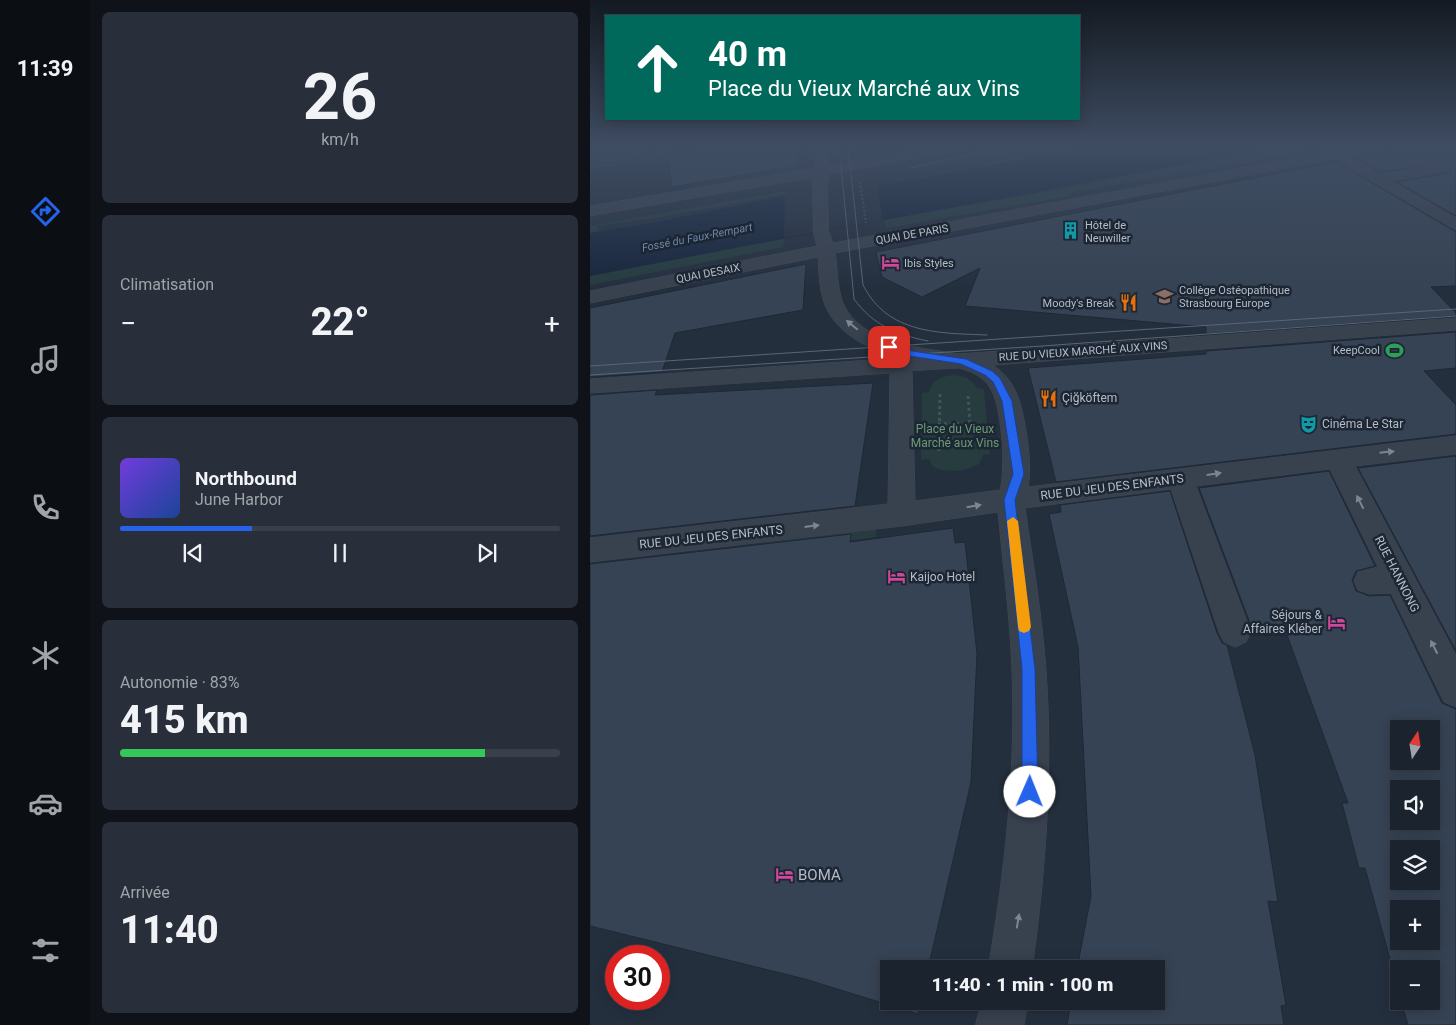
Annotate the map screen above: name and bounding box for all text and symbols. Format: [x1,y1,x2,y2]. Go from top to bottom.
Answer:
text: 40 m [708,34,787,75]
icon: ahead [625,35,690,100]
text: 11:39 [17,56,73,81]
text: 26 [303,59,377,135]
text: Place du Vieux Marché aux Vins [708,76,1020,101]
text: km/h [321,130,359,149]
icon: directions [28,194,63,229]
place label: Hôtel de Neuwiller [1085,219,1131,245]
water label: Fossé du Faux-Rempart [641,220,754,255]
building icon: Hôtel de Neuwiller [1061,221,1081,241]
street label: QUAI DE PARIS [875,222,950,247]
hotel icon: Ibis Styles [880,253,900,273]
place label: Ibis Styles [904,257,954,270]
street label: QUAI DESAIX [675,261,741,286]
text: Climatisation [120,275,214,294]
place label: Collège Ostéopathique Strasbourg Europe [1179,284,1290,310]
school or university icon: Collège Ostéopathique Strasbourg Europe [1155,286,1175,306]
restaurant icon: Moody's Break [1118,293,1138,313]
place label: Moody's Break [1043,297,1114,310]
text: 22° [311,300,369,344]
text: − [120,307,136,340]
text: + [544,307,560,340]
one-way arrow [846,320,859,331]
pin [868,326,910,368]
icon: arrive [875,333,903,361]
street label: RUE DU VIEUX MARCHÉ AUX VINS [998,339,1168,364]
sports icon: KeepCool [1384,340,1404,360]
icon: music [28,342,63,377]
place label: KeepCool [1333,344,1380,357]
restaurant icon: Çiğköftem [1038,388,1058,408]
place label: Çiğköftem [1062,391,1117,405]
theatre icon: Cinéma Le Star [1298,414,1318,434]
place label: Cinéma Le Star [1322,417,1403,431]
park label: Place du Vieux Marché aux Vins [911,422,999,450]
one-way arrow [1379,448,1395,456]
text: Northbound [195,467,297,490]
one-way arrow [1207,470,1223,478]
street label: RUE DU JEU DES ENFANTS [1040,471,1184,503]
icon: phone [28,490,63,525]
text: June Harbor [195,490,283,509]
one-way arrow [1356,494,1364,509]
one-way arrow [966,501,982,509]
one-way arrow [805,522,821,530]
street label: RUE DU JEU DES ENFANTS [639,523,783,551]
street label: RUE HANNONG [1372,534,1422,614]
icon: previous [179,539,207,567]
icon: pause [326,539,354,567]
icon: next [473,539,501,567]
hotel icon: Kaijoo Hotel [886,567,906,587]
place label: Kaijoo Hotel [910,570,975,584]
place label: Séjours & Affaires Kléber [1243,608,1323,636]
hotel icon: Séjours & Affaires Kléber [1326,612,1346,632]
icon: climate [28,638,63,673]
one-way arrow [1430,639,1438,654]
text: Autonomie · 83% [120,673,240,692]
text: 415 km [120,698,249,742]
north arrow [1390,720,1440,770]
map controls [1390,720,1440,1010]
position arrow [1003,765,1055,817]
button: sound [1390,780,1440,830]
icon: car [28,786,63,821]
button: layers [1390,840,1440,890]
hotel icon: BOMA [774,865,794,885]
place label: BOMA [798,866,841,884]
text: Arrivée [120,883,170,902]
button: + [1390,900,1440,950]
text: 11:40 [120,908,219,952]
one-way arrow [1015,912,1023,928]
icon: filters [28,933,63,968]
speed limit sign: 30 [605,945,670,1010]
button: − [1390,960,1440,1010]
text: 11:40 · 1 min · 100 m [931,973,1114,996]

